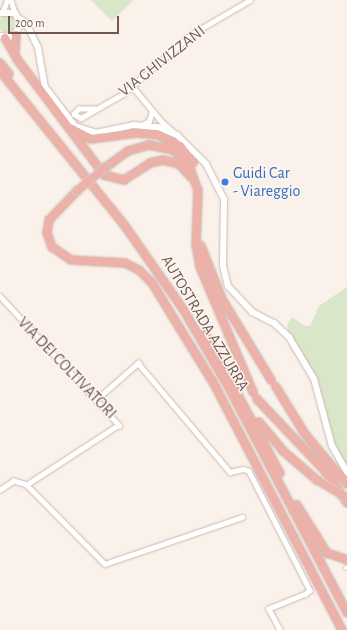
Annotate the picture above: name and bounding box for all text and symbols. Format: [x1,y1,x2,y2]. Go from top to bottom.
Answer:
scale bar [10,8,121,34]
text: 200 m [15,17,45,29]
street label: VIA GHIVIZZANI [115,21,209,101]
place label: Guidi Car - Viareggio [233,163,300,201]
marker: Guidi Car - Viareggio [220,177,230,187]
street label: AUTOSTRADA AZZURRA [157,252,253,394]
street label: VIA DEI COLTIVATORI [14,313,120,423]

